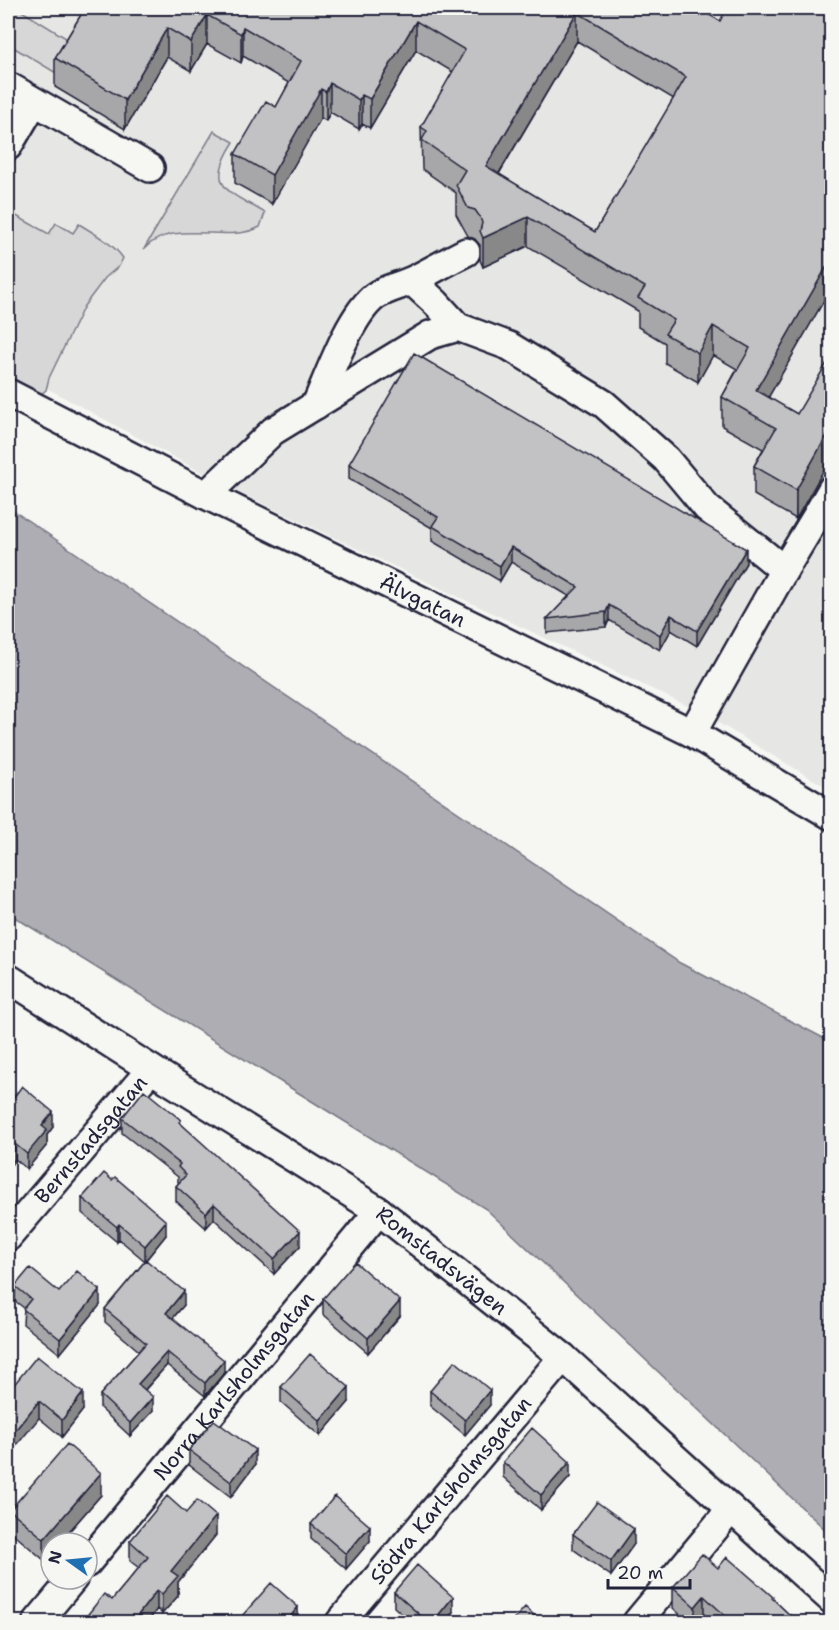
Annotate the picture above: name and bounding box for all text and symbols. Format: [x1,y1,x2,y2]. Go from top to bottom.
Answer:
street label: Älvgatan [375,568,471,634]
street label: Bernstadsgatan [28,1069,154,1210]
street label: Romstadsvägen [370,1200,513,1322]
street label: Norra Karlsholmsgatan [147,1285,321,1486]
street label: Södra Karlsholmsgatan [364,1390,538,1590]
north arrow [39,1531,99,1591]
text: N [43,1548,67,1566]
scale bar [608,1552,690,1590]
text: 20 m [617,1561,663,1585]

